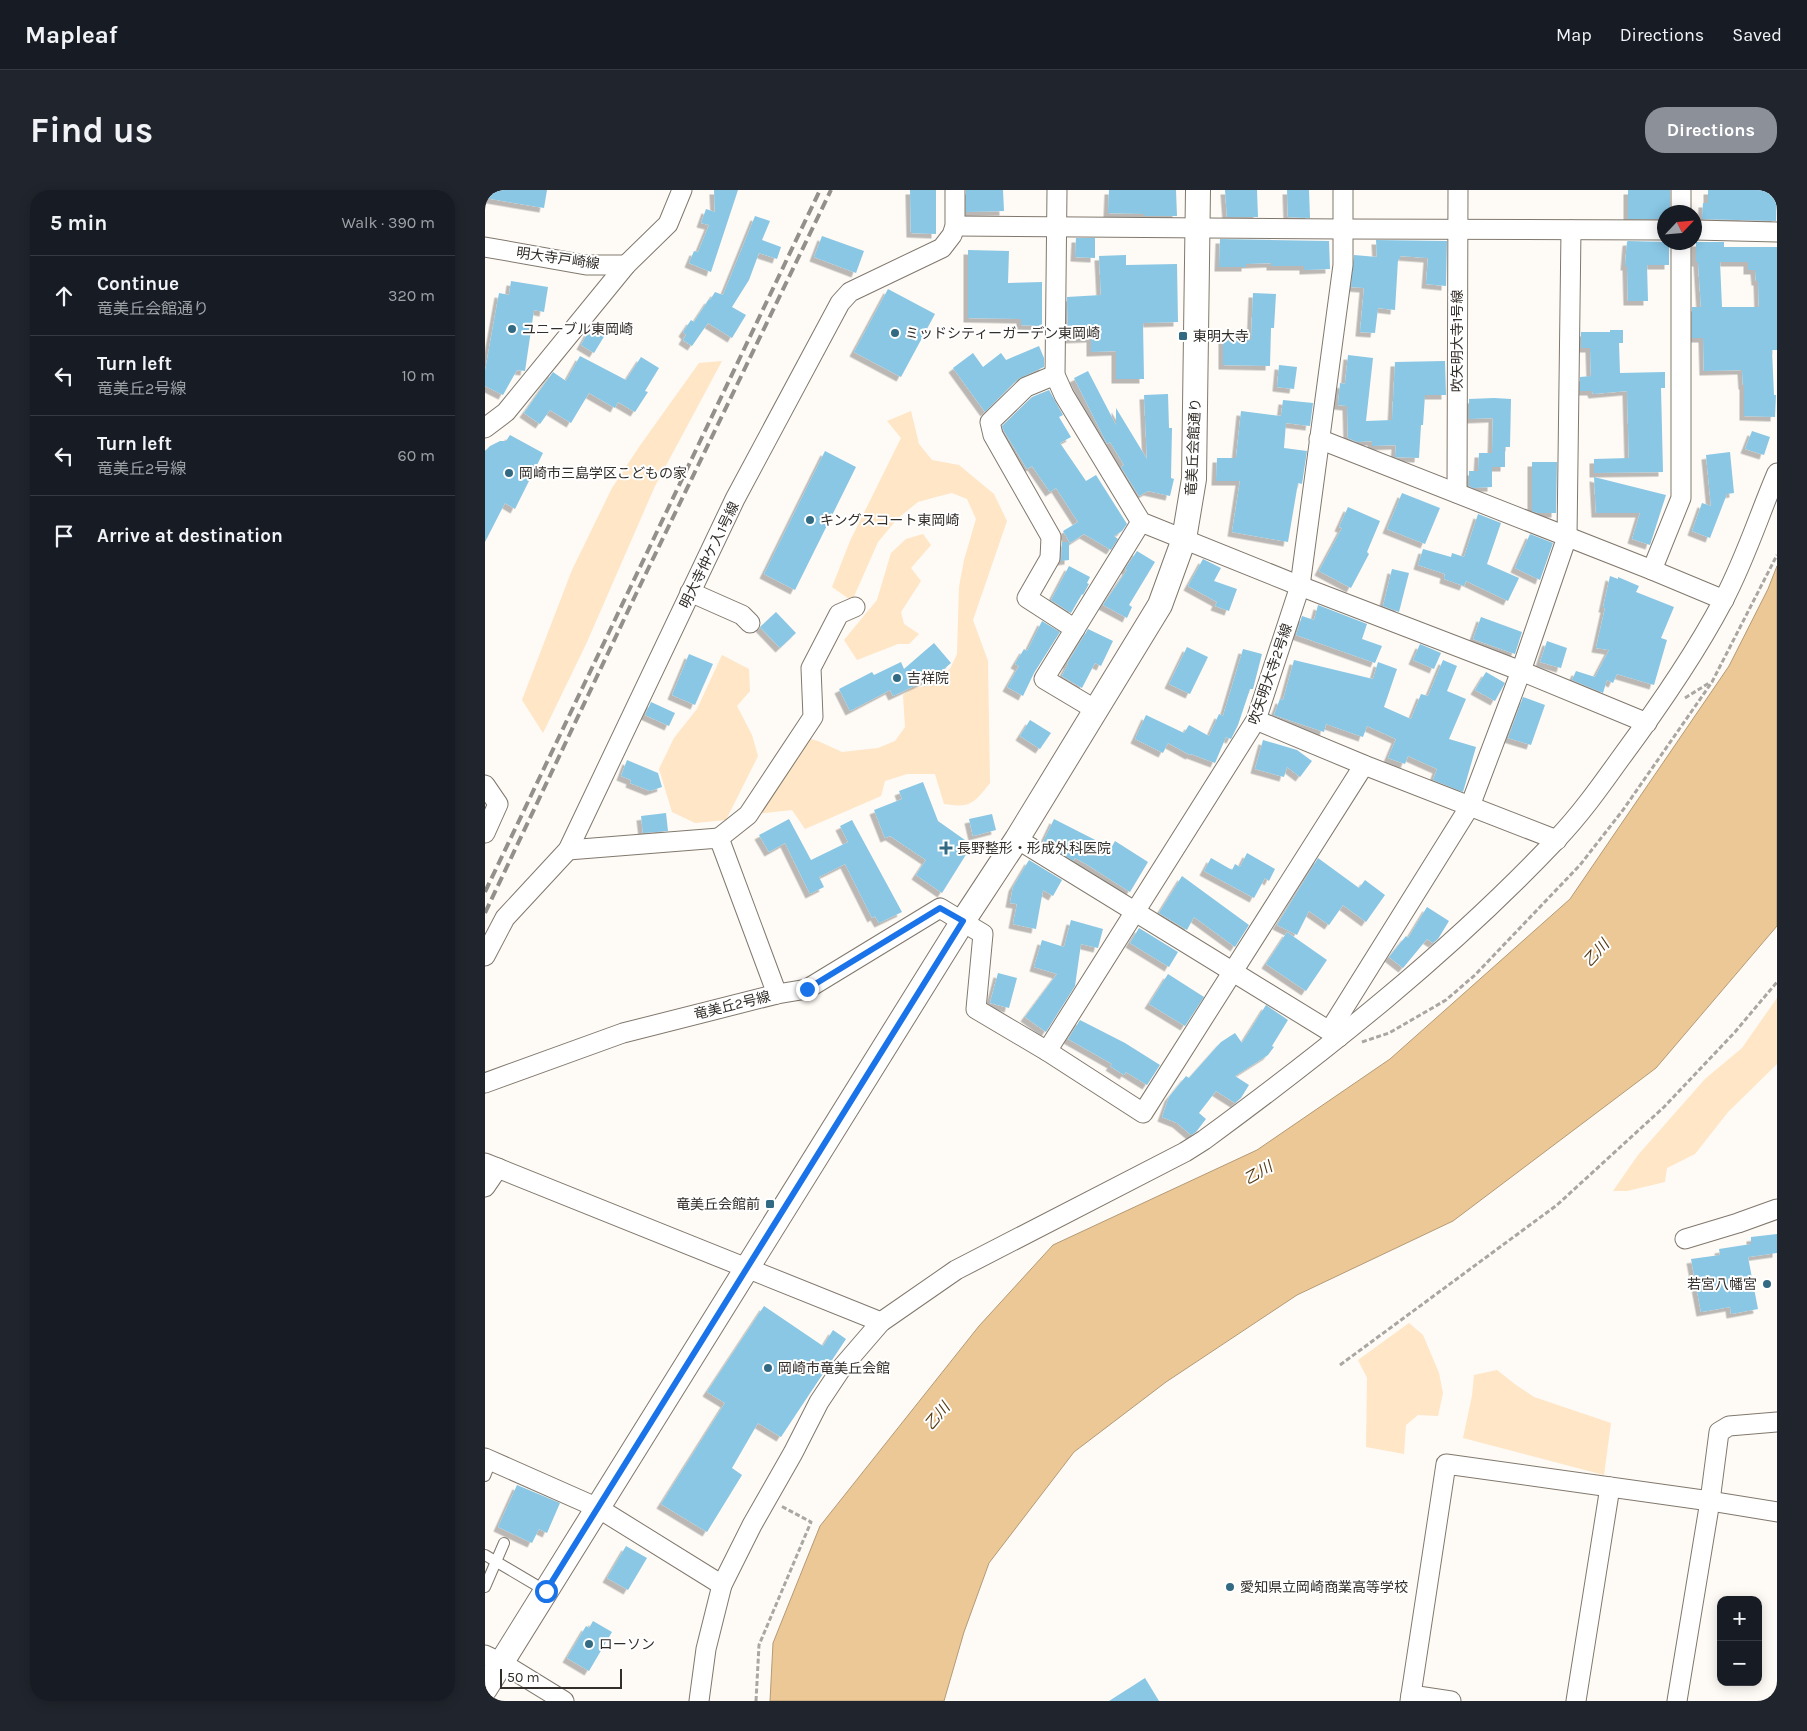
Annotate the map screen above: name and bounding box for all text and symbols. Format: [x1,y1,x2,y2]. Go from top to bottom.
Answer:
text: Mapleaf [25,21,118,49]
text: Map [1556,24,1592,46]
text: Directions [1620,24,1704,46]
text: Saved [1732,24,1782,46]
button: Directions [1645,107,1777,153]
text: Find us [30,110,153,151]
north arrow [1657,205,1702,250]
text: 5 min [50,211,107,235]
text: Walk · 390 m [341,213,435,232]
street label: 明大寺戸崎線 [515,244,601,273]
text: Continue [97,273,179,295]
icon: ahead [50,282,78,310]
text: 320 m [388,286,435,305]
street label: 吹矢明大寺1号線 [1449,290,1466,392]
text: 竜美丘会館通り [97,299,209,318]
place label: ユニーブル東岡崎 [522,321,633,338]
marker: ユニーブル東岡崎 [506,323,518,335]
place label: ミッドシティーガーデン東岡崎 [905,325,1100,342]
marker: ミッドシティーガーデン東岡崎 [889,327,901,339]
place label: 東明大寺 [1193,328,1249,345]
marker: 東明大寺 [1177,330,1189,342]
text: Turn left [97,353,172,375]
icon: left [50,362,78,390]
text: 10 m [401,366,435,385]
text: 竜美丘2号線 [97,379,186,398]
street label: 竜美丘会館通り [1182,398,1205,496]
text: Turn left [97,433,172,455]
icon: left [50,442,78,470]
text: 60 m [398,446,435,465]
text: 竜美丘2号線 [97,459,186,478]
place label: 岡崎市三島学区こどもの家 [519,465,687,482]
marker: 岡崎市三島学区こどもの家 [503,467,515,479]
street label: 明大寺仲ケ入1号線 [676,499,743,611]
place label: キングスコート東岡崎 [820,512,960,529]
marker: キングスコート東岡崎 [804,514,816,526]
icon: arrive [50,522,78,550]
text: Arrive at destination [97,525,283,547]
street label: 吹矢明大寺2号線 [1245,621,1296,727]
place label: 吉祥院 [907,670,949,687]
marker: 吉祥院 [891,672,903,684]
place label: 長野整形・形成外科医院 [957,840,1111,857]
marker: 長野整形・形成外科医院 [939,841,953,855]
water label: 乙川 [1579,934,1614,970]
route end [796,978,819,1001]
street label: 竜美丘2号線 [692,988,772,1023]
water label: 乙川 [1241,1157,1277,1188]
place label: 竜美丘会館前 [676,1196,760,1213]
marker: 竜美丘会館前 [764,1198,776,1210]
place label: 若宮八幡宮 [1687,1276,1757,1293]
marker: 若宮八幡宮 [1761,1278,1773,1290]
place label: 岡崎市竜美丘会館 [778,1360,890,1377]
marker: 岡崎市竜美丘会館 [762,1362,774,1374]
water label: 乙川 [920,1397,955,1433]
place label: 愛知県立岡崎商業高等学校 [1240,1579,1408,1596]
route start [535,1580,558,1603]
marker: 愛知県立岡崎商業高等学校 [1224,1581,1236,1593]
map controls [1717,1596,1762,1686]
button: + [1717,1596,1762,1641]
place label: ローソン [599,1636,655,1653]
marker: ローソン [583,1638,595,1650]
button: − [1717,1641,1762,1686]
scale bar [500,1666,623,1689]
text: 50 m [507,1669,540,1686]

